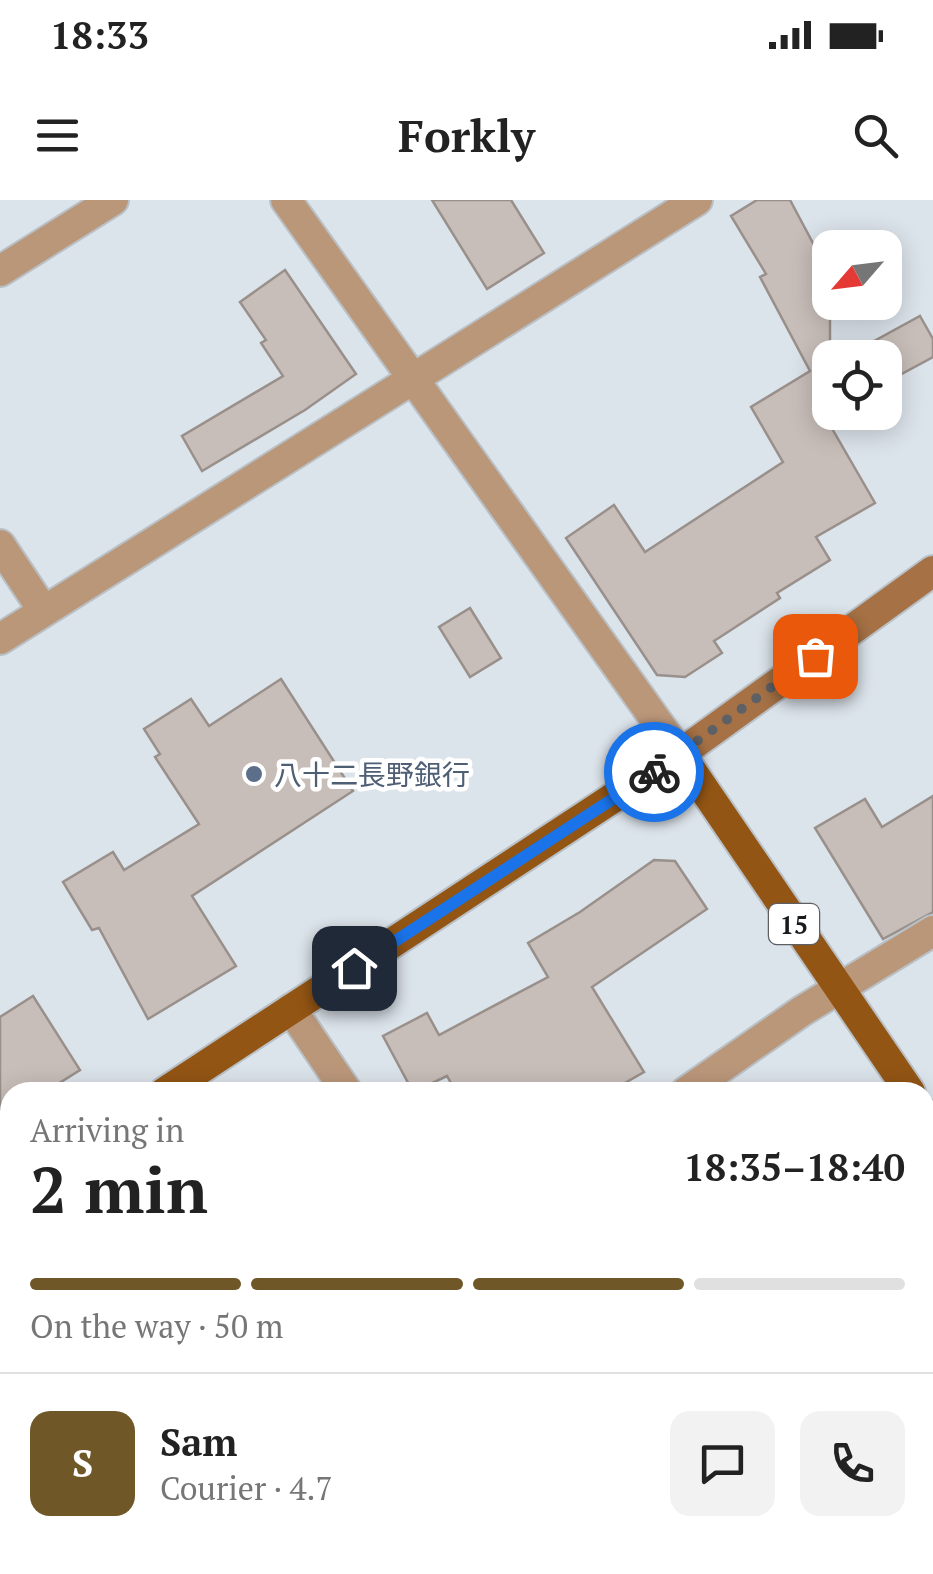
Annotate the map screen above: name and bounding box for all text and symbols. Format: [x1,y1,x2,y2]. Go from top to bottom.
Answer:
text: 18:33 [50,10,149,60]
text: Forkly [398,105,535,165]
icon: menu [30,108,85,163]
icon: search [848,108,903,163]
north arrow [812,230,902,320]
map controls [812,230,902,430]
button: locate [812,340,902,430]
pin [773,614,858,699]
icon: bag [788,629,843,684]
courier [604,722,704,822]
icon: bike [627,745,682,800]
place label: 八十二長野銀行 [274,756,470,793]
marker: 八十二長野銀行 [243,763,265,785]
road number: 15 [769,904,819,944]
pin [312,926,397,1011]
icon: home [327,941,382,996]
text: Arriving in [30,1109,184,1151]
text: 18:35–18:40 [683,1142,905,1192]
text: 2 min [30,1145,208,1232]
text: On the way · 50 m [30,1305,283,1347]
button: chat [670,1411,775,1516]
button: phone [800,1411,905,1516]
text: Sam [160,1417,237,1467]
text: S [72,1438,93,1488]
text: Courier · 4.7 [160,1467,332,1509]

